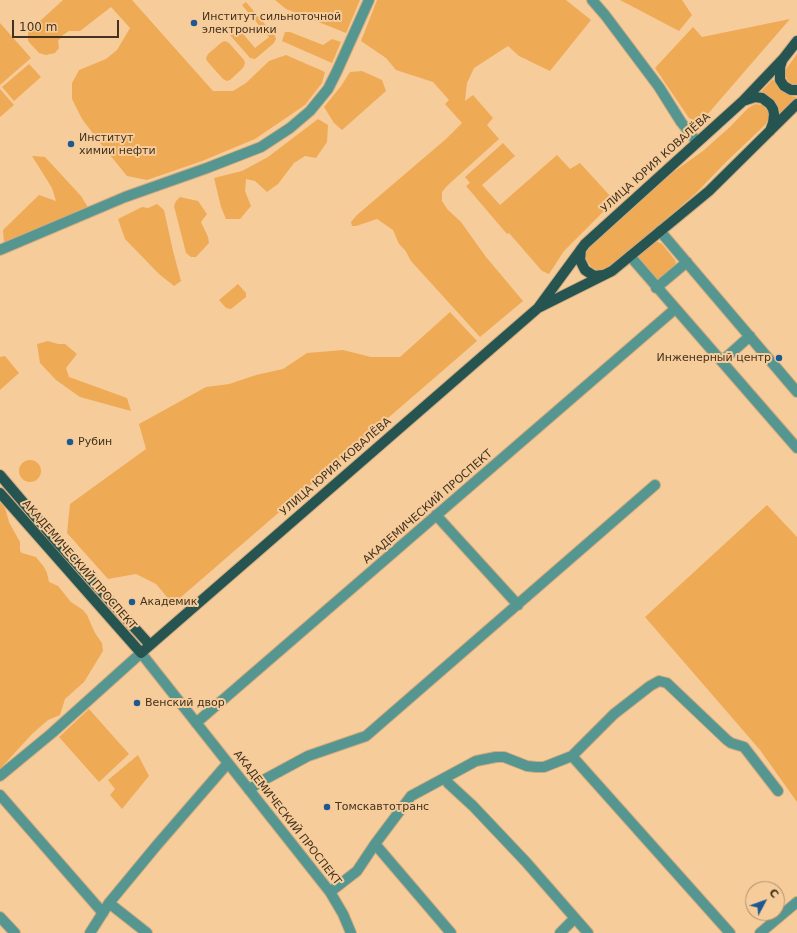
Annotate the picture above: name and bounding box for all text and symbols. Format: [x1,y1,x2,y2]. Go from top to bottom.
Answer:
place label: Институт сильноточной электроники [202,10,341,36]
scale bar [14,12,121,38]
marker: Институт сильноточной электроники [189,18,199,28]
text: 100 m [19,20,57,34]
street label: УЛИЦА ЮРИЯ КОВАЛЁВА [599,110,713,216]
place label: Институт химии нефти [79,131,156,157]
marker: Институт химии нефти [66,139,76,149]
place label: Инженерный центр [657,351,771,365]
marker: Инженерный центр [774,353,784,363]
street label: УЛИЦА ЮРИЯ КОВАЛЁВА [278,415,394,519]
place label: Рубин [78,435,112,449]
marker: Рубин [65,437,75,447]
street label: АКАДЕМИЧЕСКИЙ ПРОСПЕКТ [361,447,495,567]
street label: АКАДЕМИЧЕСКИЙ ПРОСПЕКТ [19,498,139,632]
place label: Академик [140,595,197,609]
marker: Академик [127,597,137,607]
place label: Венский двор [145,696,225,710]
marker: Венский двор [132,698,142,708]
street label: АКАДЕМИЧЕСКИЙ ПРОСПЕКТ [230,748,344,888]
place label: Томскавтотранс [335,800,429,814]
marker: Томскавтотранс [322,802,332,812]
north arrow [745,881,785,921]
text: С [766,886,781,901]

